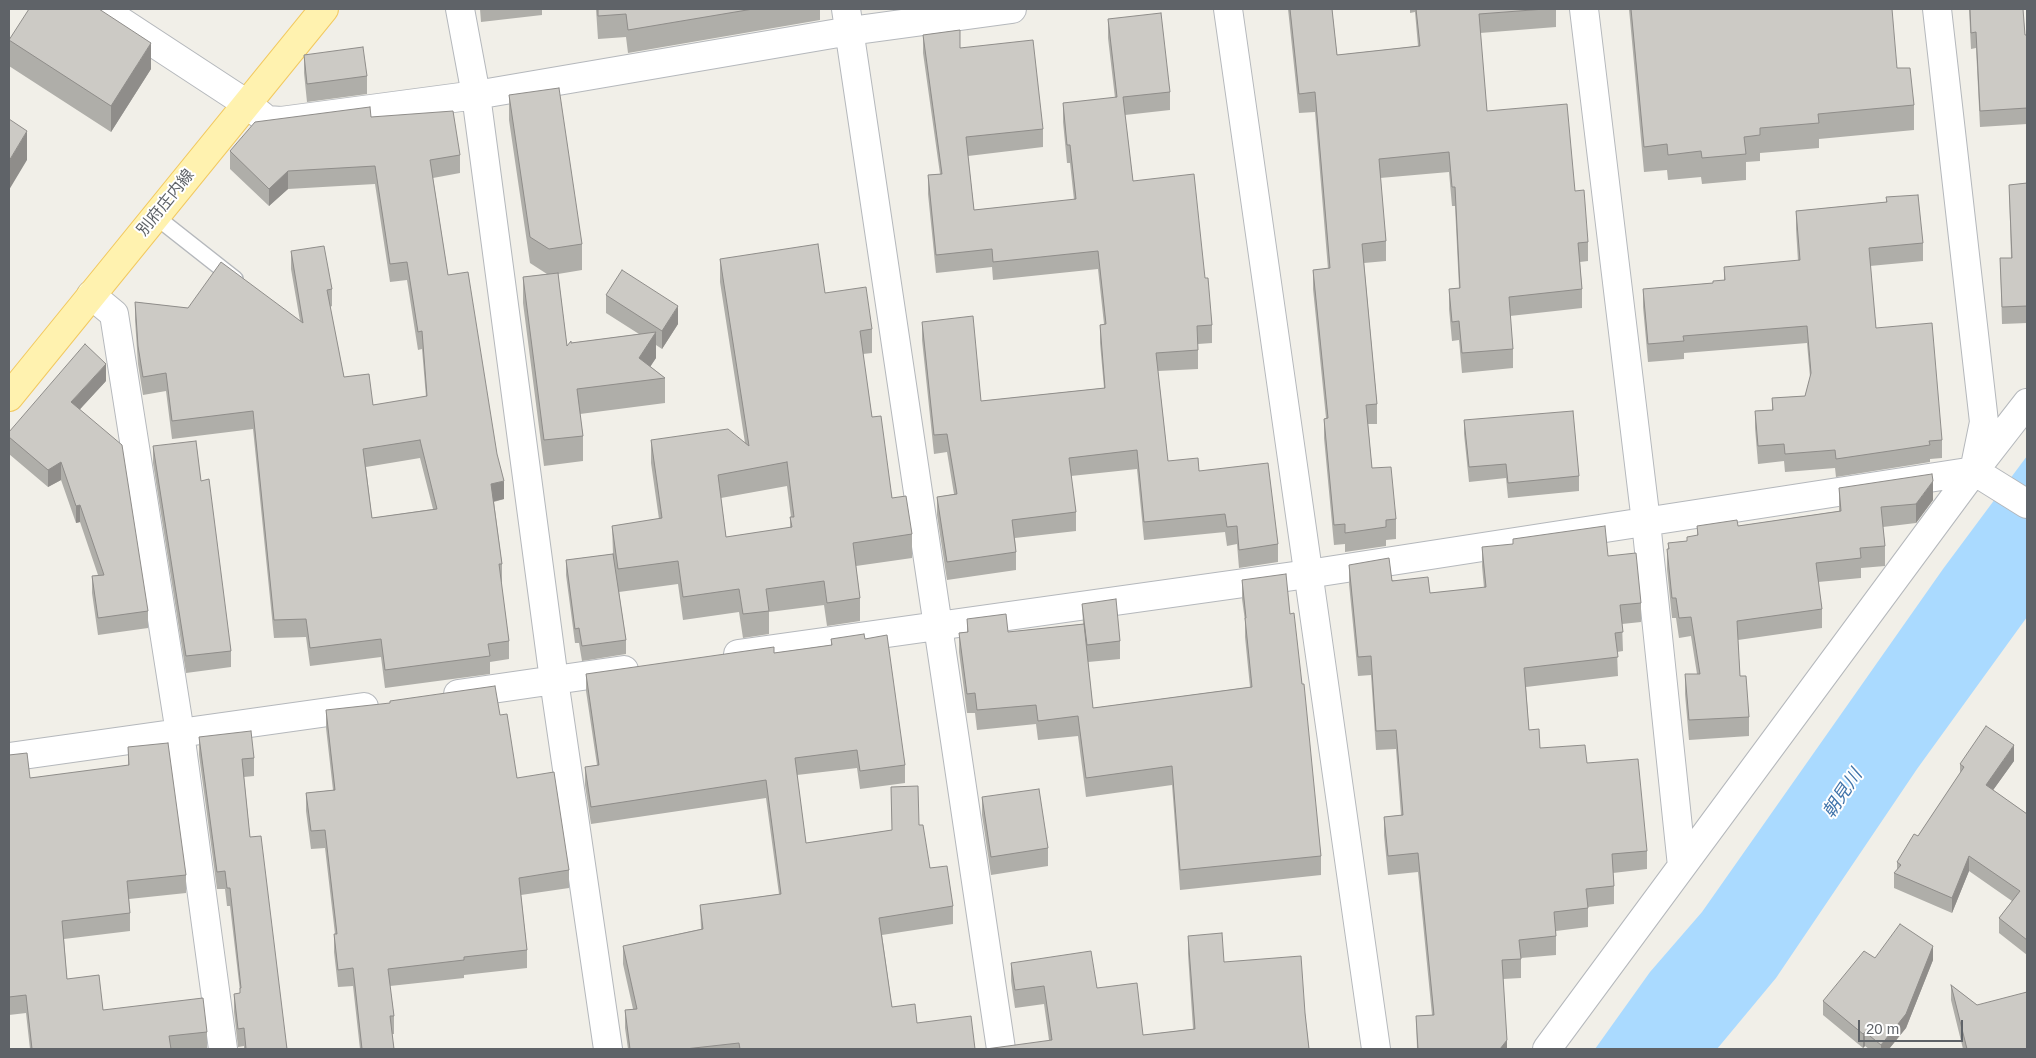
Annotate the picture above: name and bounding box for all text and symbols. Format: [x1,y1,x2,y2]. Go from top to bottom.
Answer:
street label: 別府庄内線 [133,166,199,240]
water label: 朝見川 [1819,766,1867,822]
scale bar [1861,1010,1966,1042]
text: 20 m [1866,1020,1899,1037]

